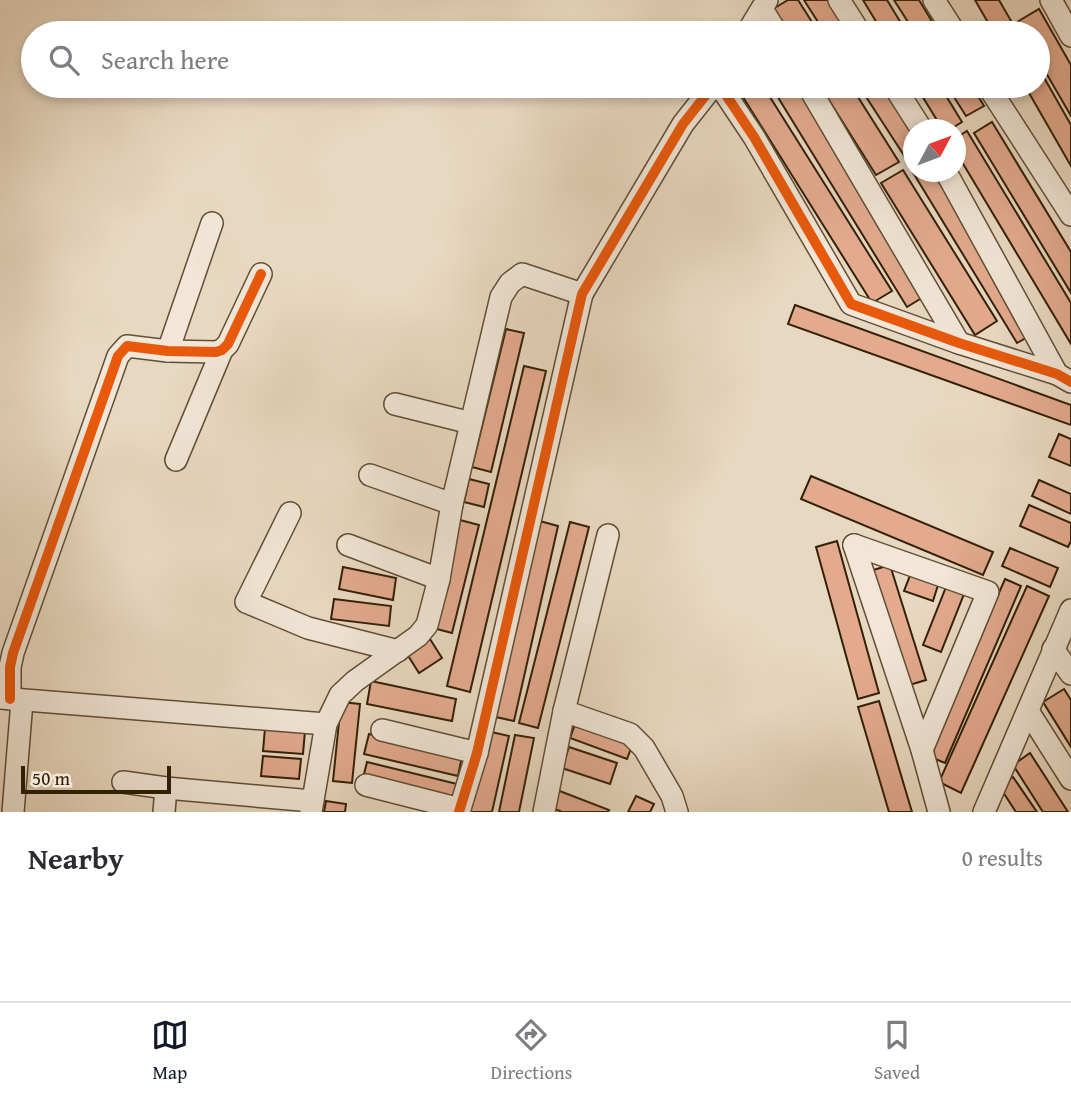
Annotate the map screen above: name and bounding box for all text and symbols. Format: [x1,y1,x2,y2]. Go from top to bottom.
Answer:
search box [21,21,1050,98]
text: Search here [101,40,229,79]
icon: search [45,41,83,79]
north arrow [903,119,966,182]
scale bar [21,763,172,795]
text: 50 m [32,764,70,792]
text: Nearby [28,836,124,880]
text: 0 results [962,841,1043,874]
tab: Map [151,1016,189,1086]
tab: Directions [491,1016,572,1086]
tab: Saved [874,1016,920,1086]

